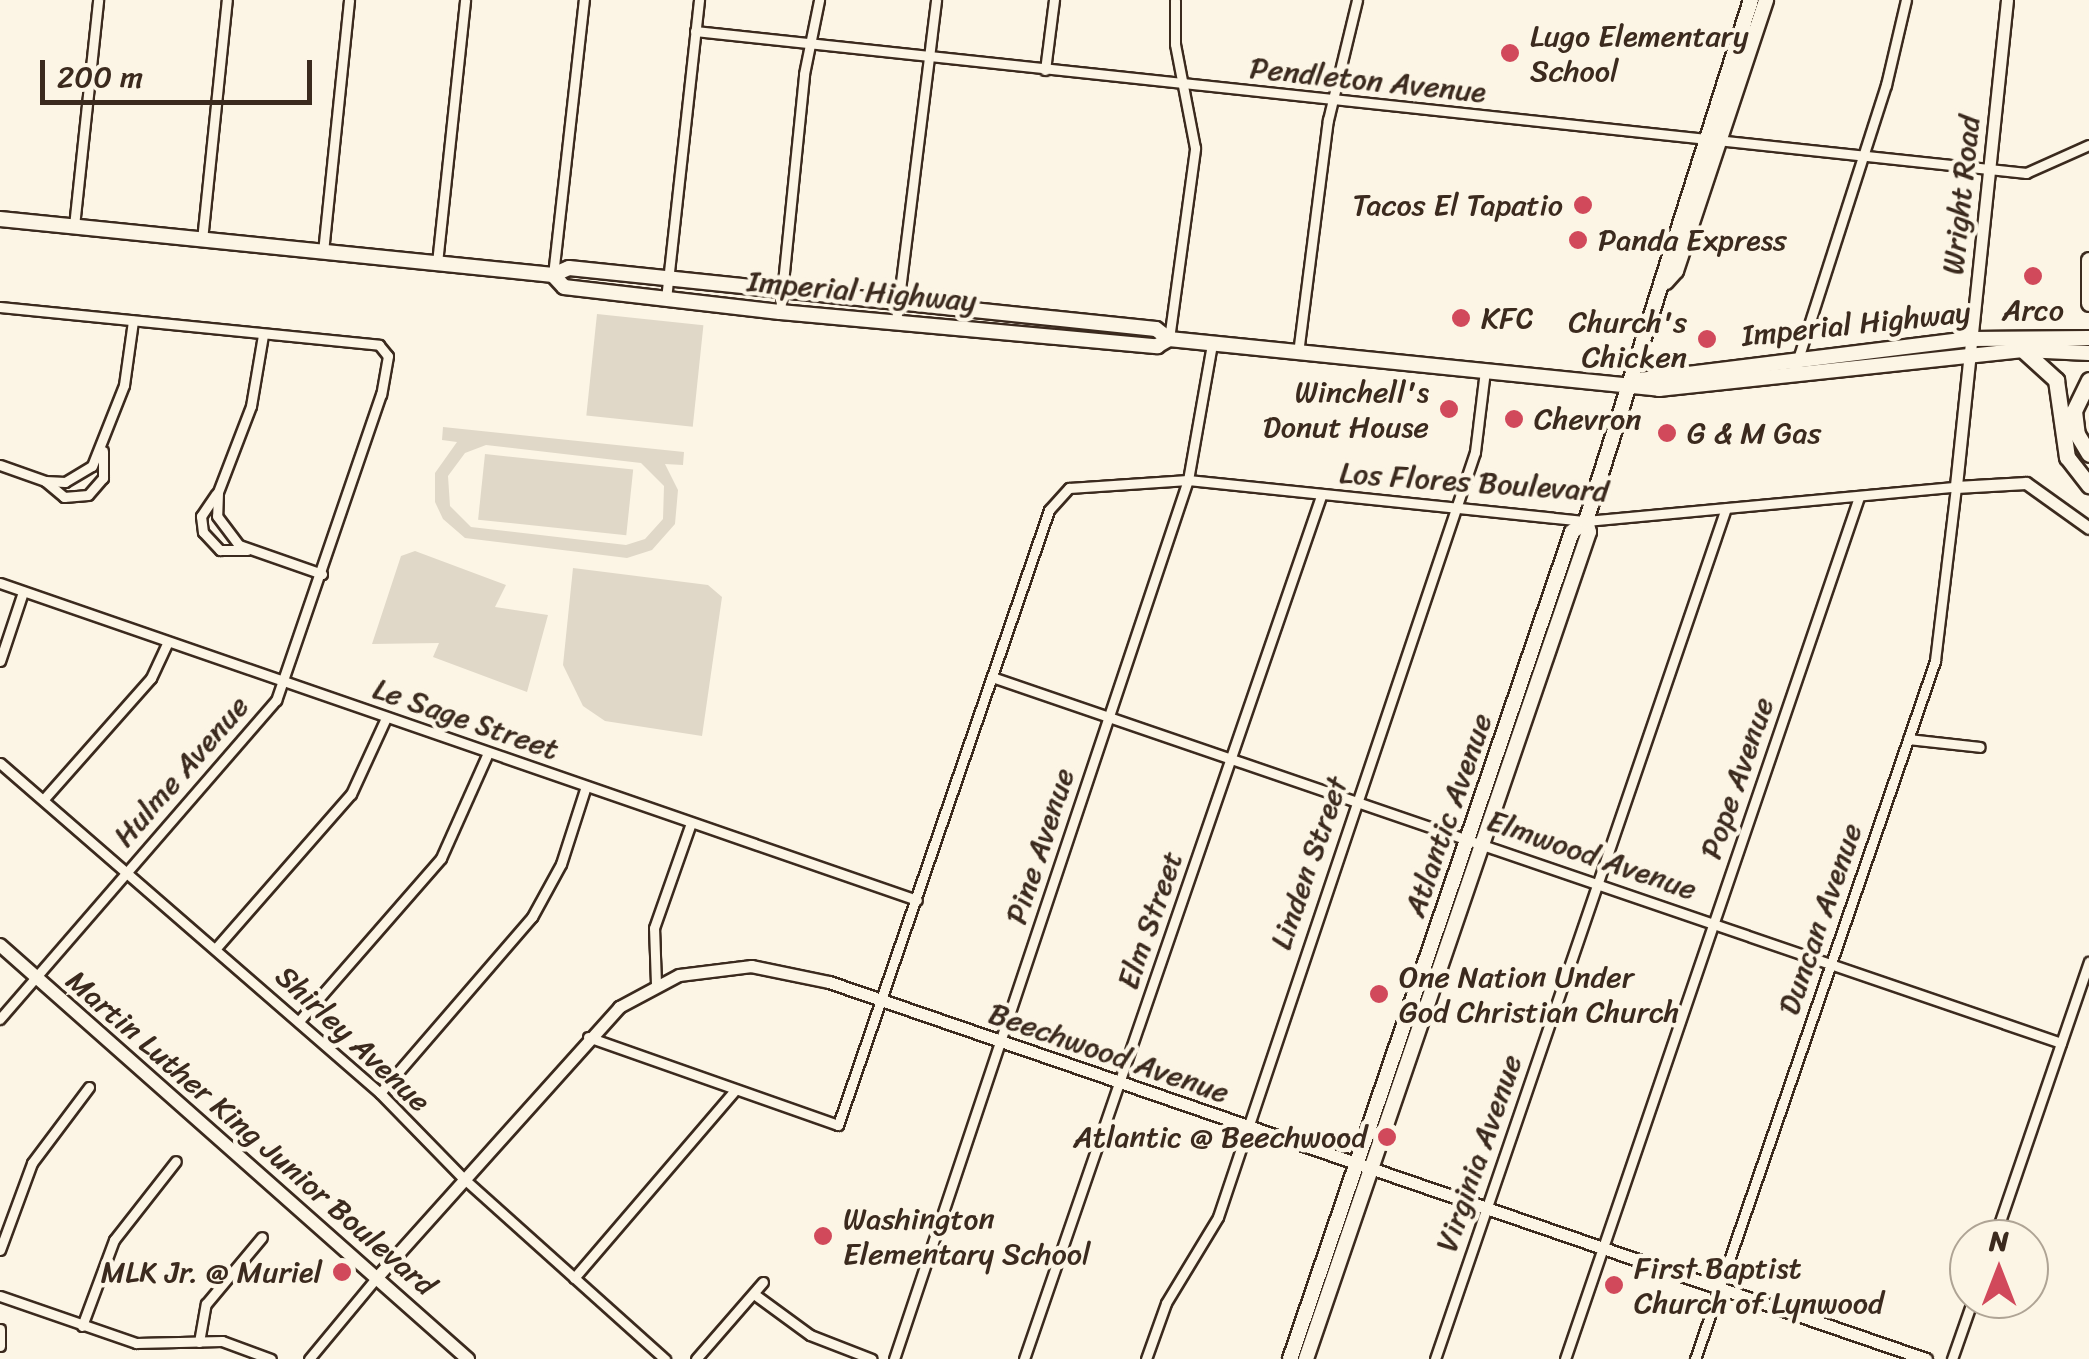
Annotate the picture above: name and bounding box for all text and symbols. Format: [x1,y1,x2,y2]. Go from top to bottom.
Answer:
place label: Lugo Elementary School [1530,18,1749,88]
scale bar [45,40,318,102]
marker: Lugo Elementary School [1499,42,1521,64]
text: 200 m [57,50,143,104]
street label: Pendleton Avenue [1248,50,1488,110]
street label: Wright Road [1935,114,1987,276]
place label: Tacos El Tapatio [1353,187,1563,223]
marker: Tacos El Tapatio [1572,194,1594,216]
place label: Panda Express [1598,222,1789,258]
marker: Panda Express [1567,229,1589,251]
street label: Imperial Highway [746,263,978,319]
marker: Arco [2022,265,2044,287]
place label: Arco [2002,292,2064,328]
street label: Imperial Highway [1740,294,1972,354]
place label: KFC [1481,300,1534,336]
place label: Church's Chicken [1568,304,1687,374]
marker: KFC [1450,307,1472,329]
marker: Church's Chicken [1696,328,1718,350]
place label: Winchell's Donut House [1262,374,1429,444]
marker: Winchell's Donut House [1438,398,1460,420]
place label: Chevron [1534,401,1642,437]
marker: Chevron [1503,408,1525,430]
place label: G & M Gas [1687,415,1820,451]
marker: G & M Gas [1656,422,1678,444]
street label: Los Flores Boulevard [1339,455,1609,509]
street label: Le Sage Street [367,670,565,768]
street label: Hulme Avenue [106,688,256,854]
street label: Pope Avenue [1693,693,1781,863]
street label: Atlantic Avenue [1396,709,1500,921]
street label: Pine Avenue [998,764,1082,928]
street label: Linden Street [1263,772,1355,954]
street label: Elmwood Avenue [1483,802,1701,908]
street label: Duncan Avenue [1770,819,1870,1019]
street label: Elm Street [1110,846,1190,994]
street label: Shirley Avenue [268,958,438,1120]
place label: One Nation Under God Christian Church [1399,959,1678,1030]
street label: Martin Luther King Junior Boulevard [59,963,443,1303]
marker: One Nation Under God Christian Church [1368,983,1390,1005]
street label: Beechwood Avenue [985,995,1233,1111]
street label: Virginia Avenue [1429,1050,1529,1256]
place label: Atlantic @ Beechwood [1072,1119,1367,1155]
marker: Atlantic @ Beechwood [1376,1126,1398,1148]
place label: Washington Elementary School [843,1201,1091,1272]
text: N [1989,1216,2009,1265]
north arrow [1949,1219,2049,1319]
marker: Washington Elementary School [812,1225,834,1247]
place label: First Baptist Church of Lynwood [1634,1250,1884,1320]
place label: MLK Jr. @ Muriel [102,1254,322,1290]
marker: MLK Jr. @ Muriel [331,1261,353,1283]
marker: First Baptist Church of Lynwood [1603,1274,1625,1296]

